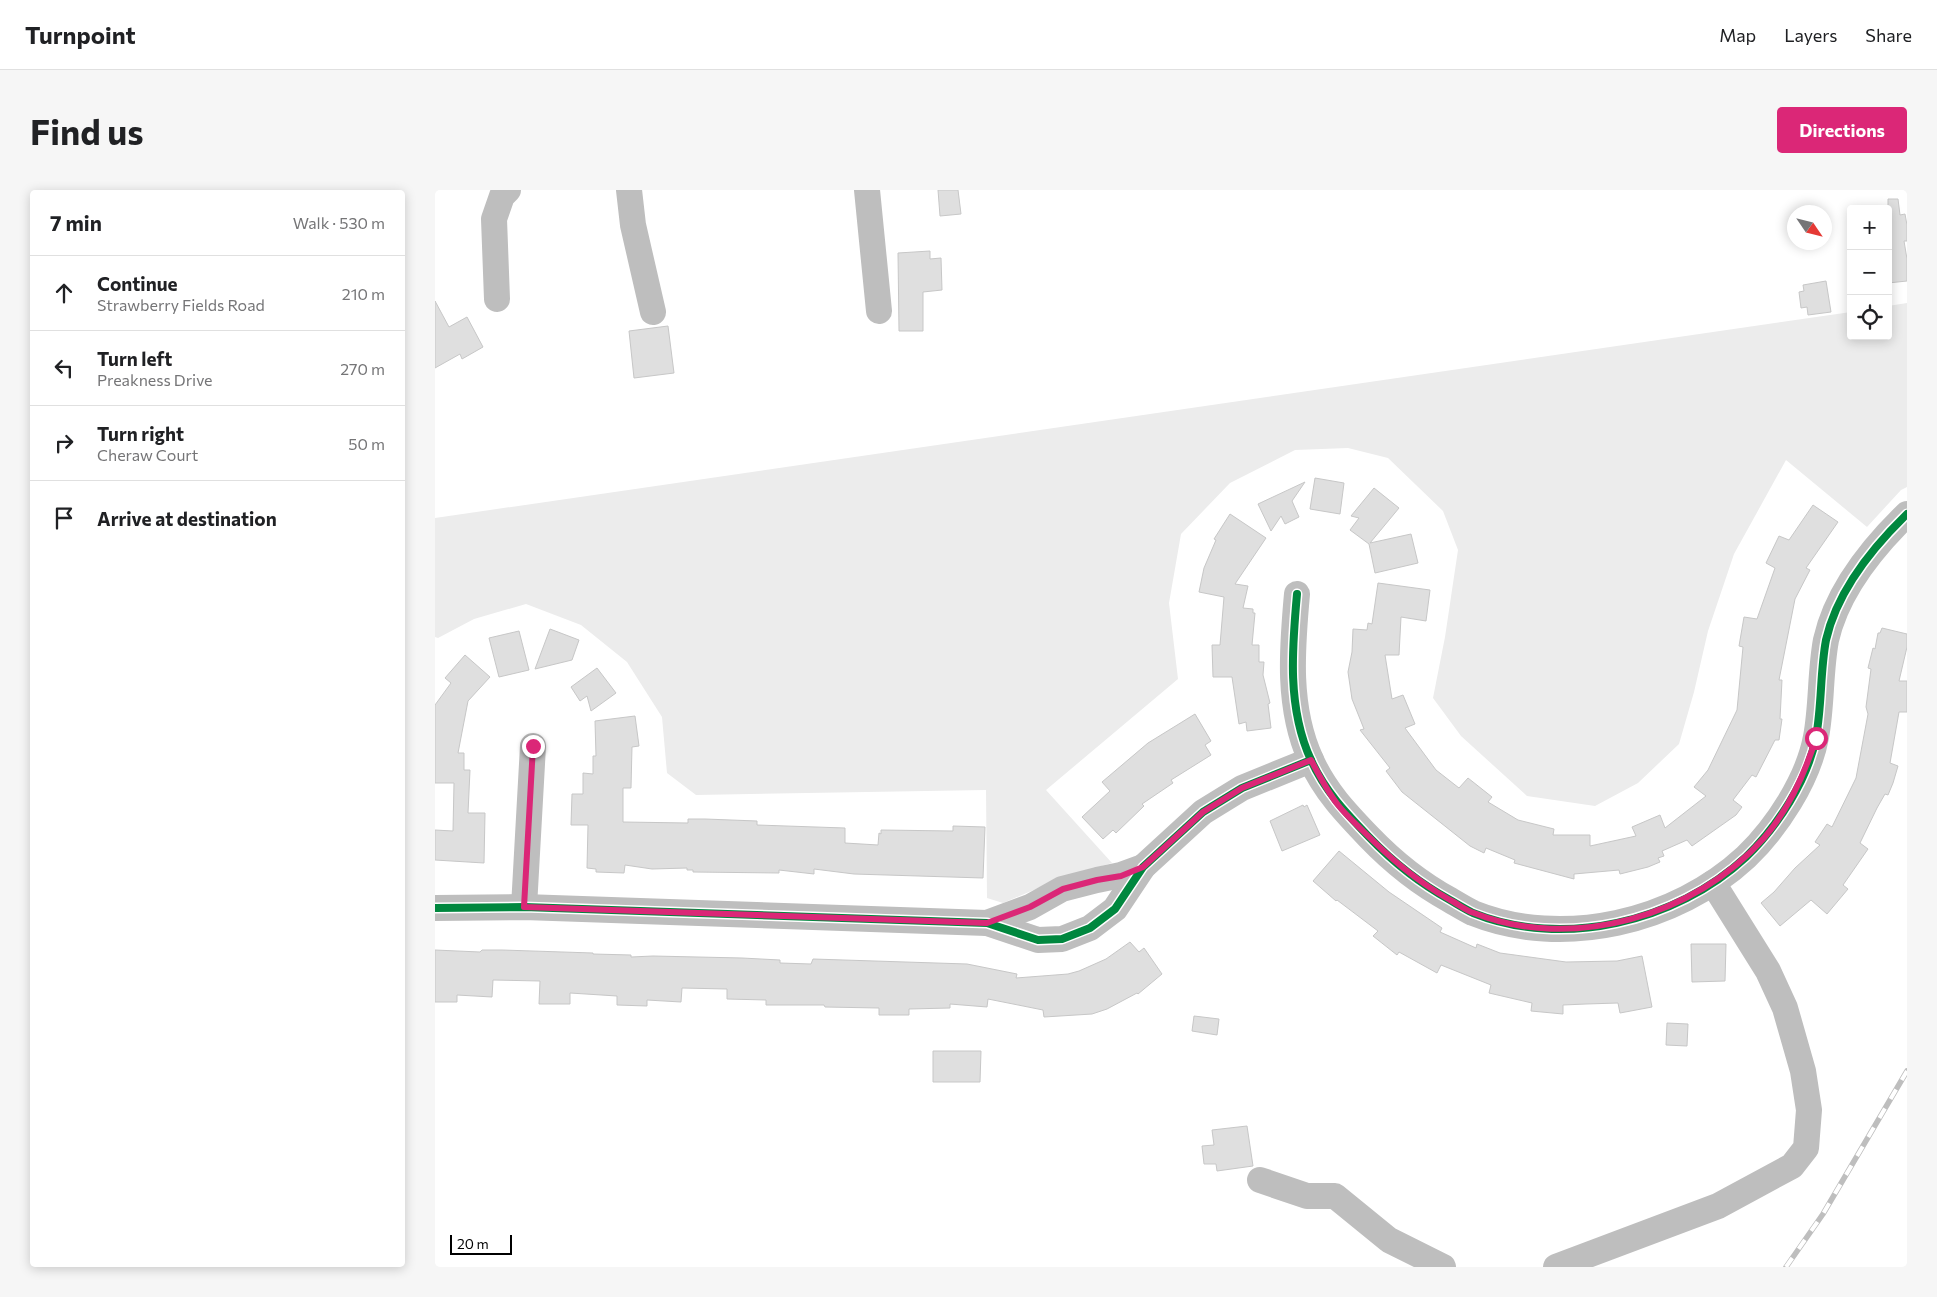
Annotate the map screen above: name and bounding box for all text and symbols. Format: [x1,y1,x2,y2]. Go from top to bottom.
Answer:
text: Turnpoint [25,20,136,49]
text: Map [1719,24,1756,46]
text: Layers [1784,24,1837,46]
text: Share [1865,24,1912,46]
button: Directions [1777,107,1907,153]
text: Find us [30,109,144,152]
north arrow [1787,205,1832,250]
map controls [1847,205,1892,340]
button: + [1847,205,1892,250]
text: 7 min [50,210,102,235]
text: Walk · 530 m [293,213,385,232]
button: − [1847,250,1892,295]
text: Continue [97,272,177,295]
icon: ahead [50,279,78,307]
text: 210 m [342,284,385,303]
text: Strawberry Fields Road [97,295,265,314]
button: locate [1847,295,1892,340]
text: Turn left [97,347,172,370]
icon: left [50,354,78,382]
text: 270 m [340,359,385,378]
text: Preakness Drive [97,370,213,389]
text: Turn right [97,422,184,445]
icon: right [50,429,78,457]
text: 50 m [348,434,385,453]
text: Cheraw Court [97,445,198,464]
icon: arrive [50,504,78,532]
text: Arrive at destination [97,507,277,530]
route start [1805,727,1828,750]
route end [522,735,545,758]
scale bar [450,1232,513,1255]
text: 20 m [457,1235,489,1252]

